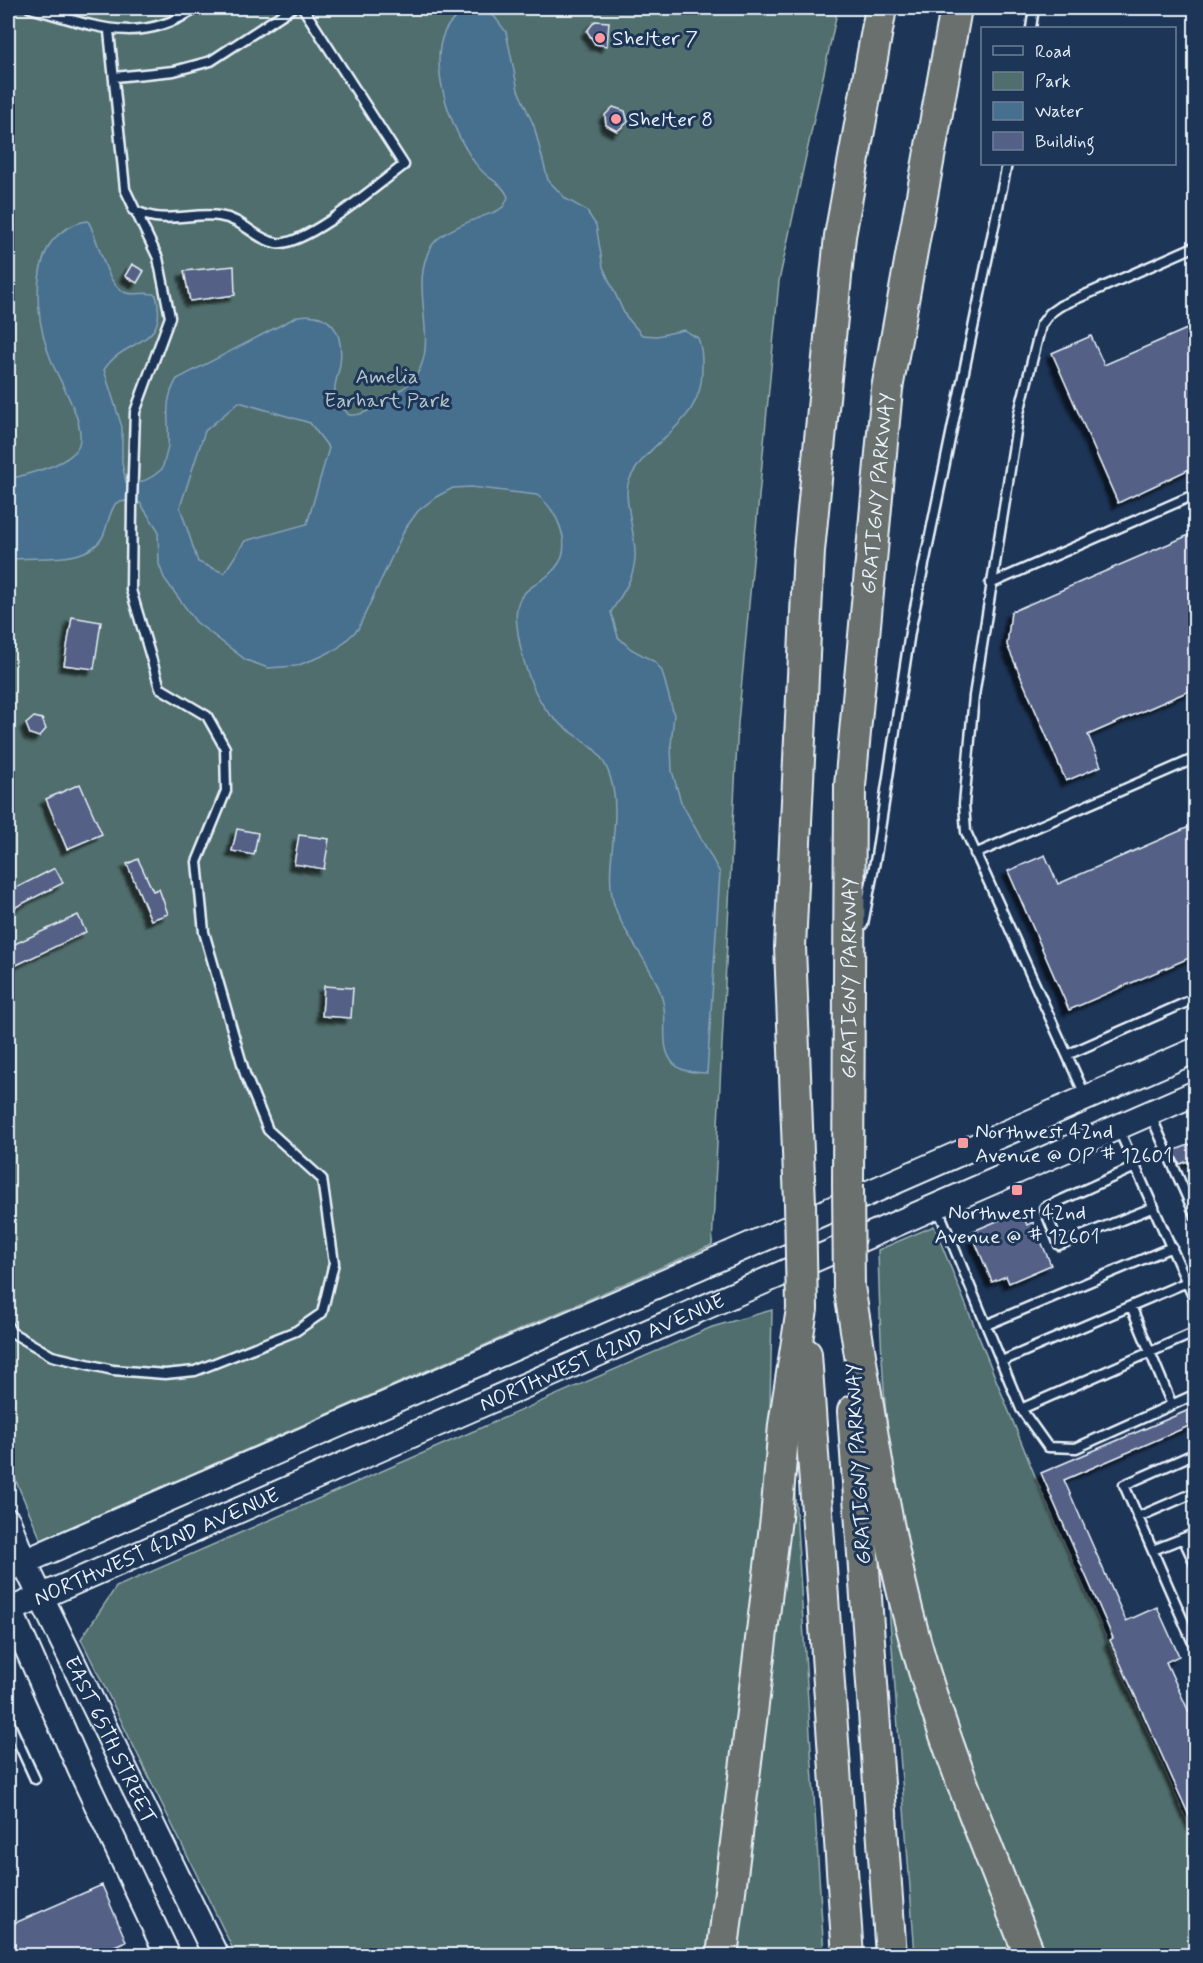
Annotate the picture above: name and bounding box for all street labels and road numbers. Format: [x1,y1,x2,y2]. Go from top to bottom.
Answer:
street label: GRATIGNY PARKWAY [855,391,902,595]
street label: GRATIGNY PARKWAY [836,877,865,1079]
street label: NORTHWEST 42ND AVENUE [475,1287,730,1419]
street label: GRATIGNY PARKWAY [840,1362,878,1565]
street label: NORTHWEST 42ND AVENUE [30,1481,284,1613]
street label: EAST 65TH STREET [57,1652,163,1829]

